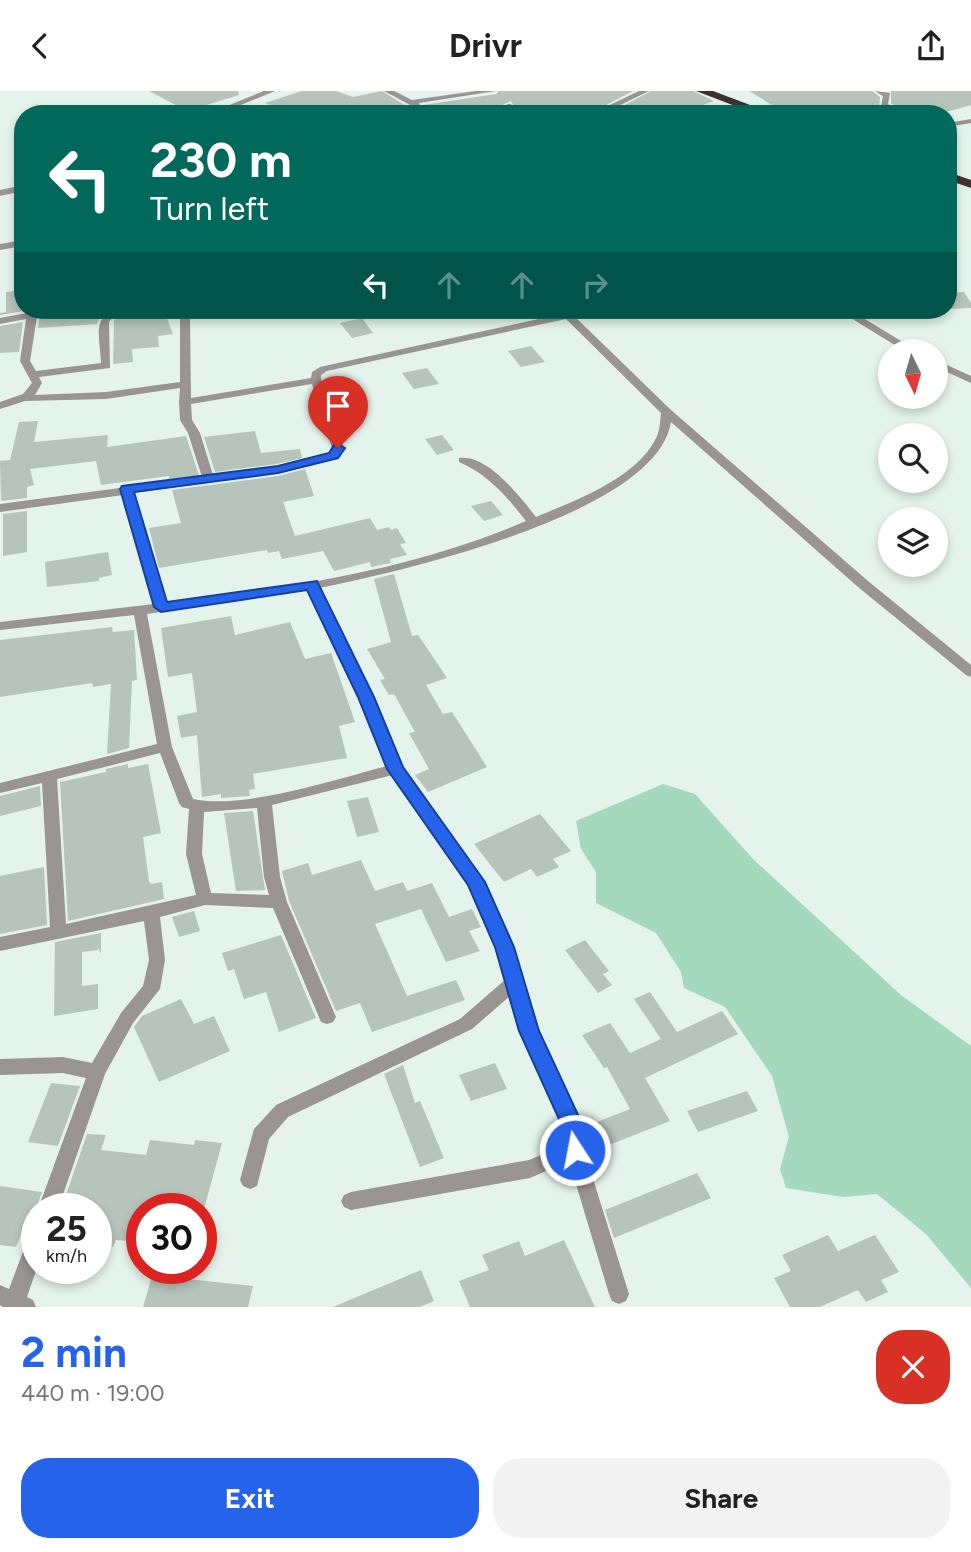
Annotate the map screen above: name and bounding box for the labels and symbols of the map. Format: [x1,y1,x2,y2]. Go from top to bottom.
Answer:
north arrow [878,339,948,409]
pin [308,376,368,448]
position arrow [538,1113,612,1187]
speed limit sign: 30 [126,1193,217,1284]

